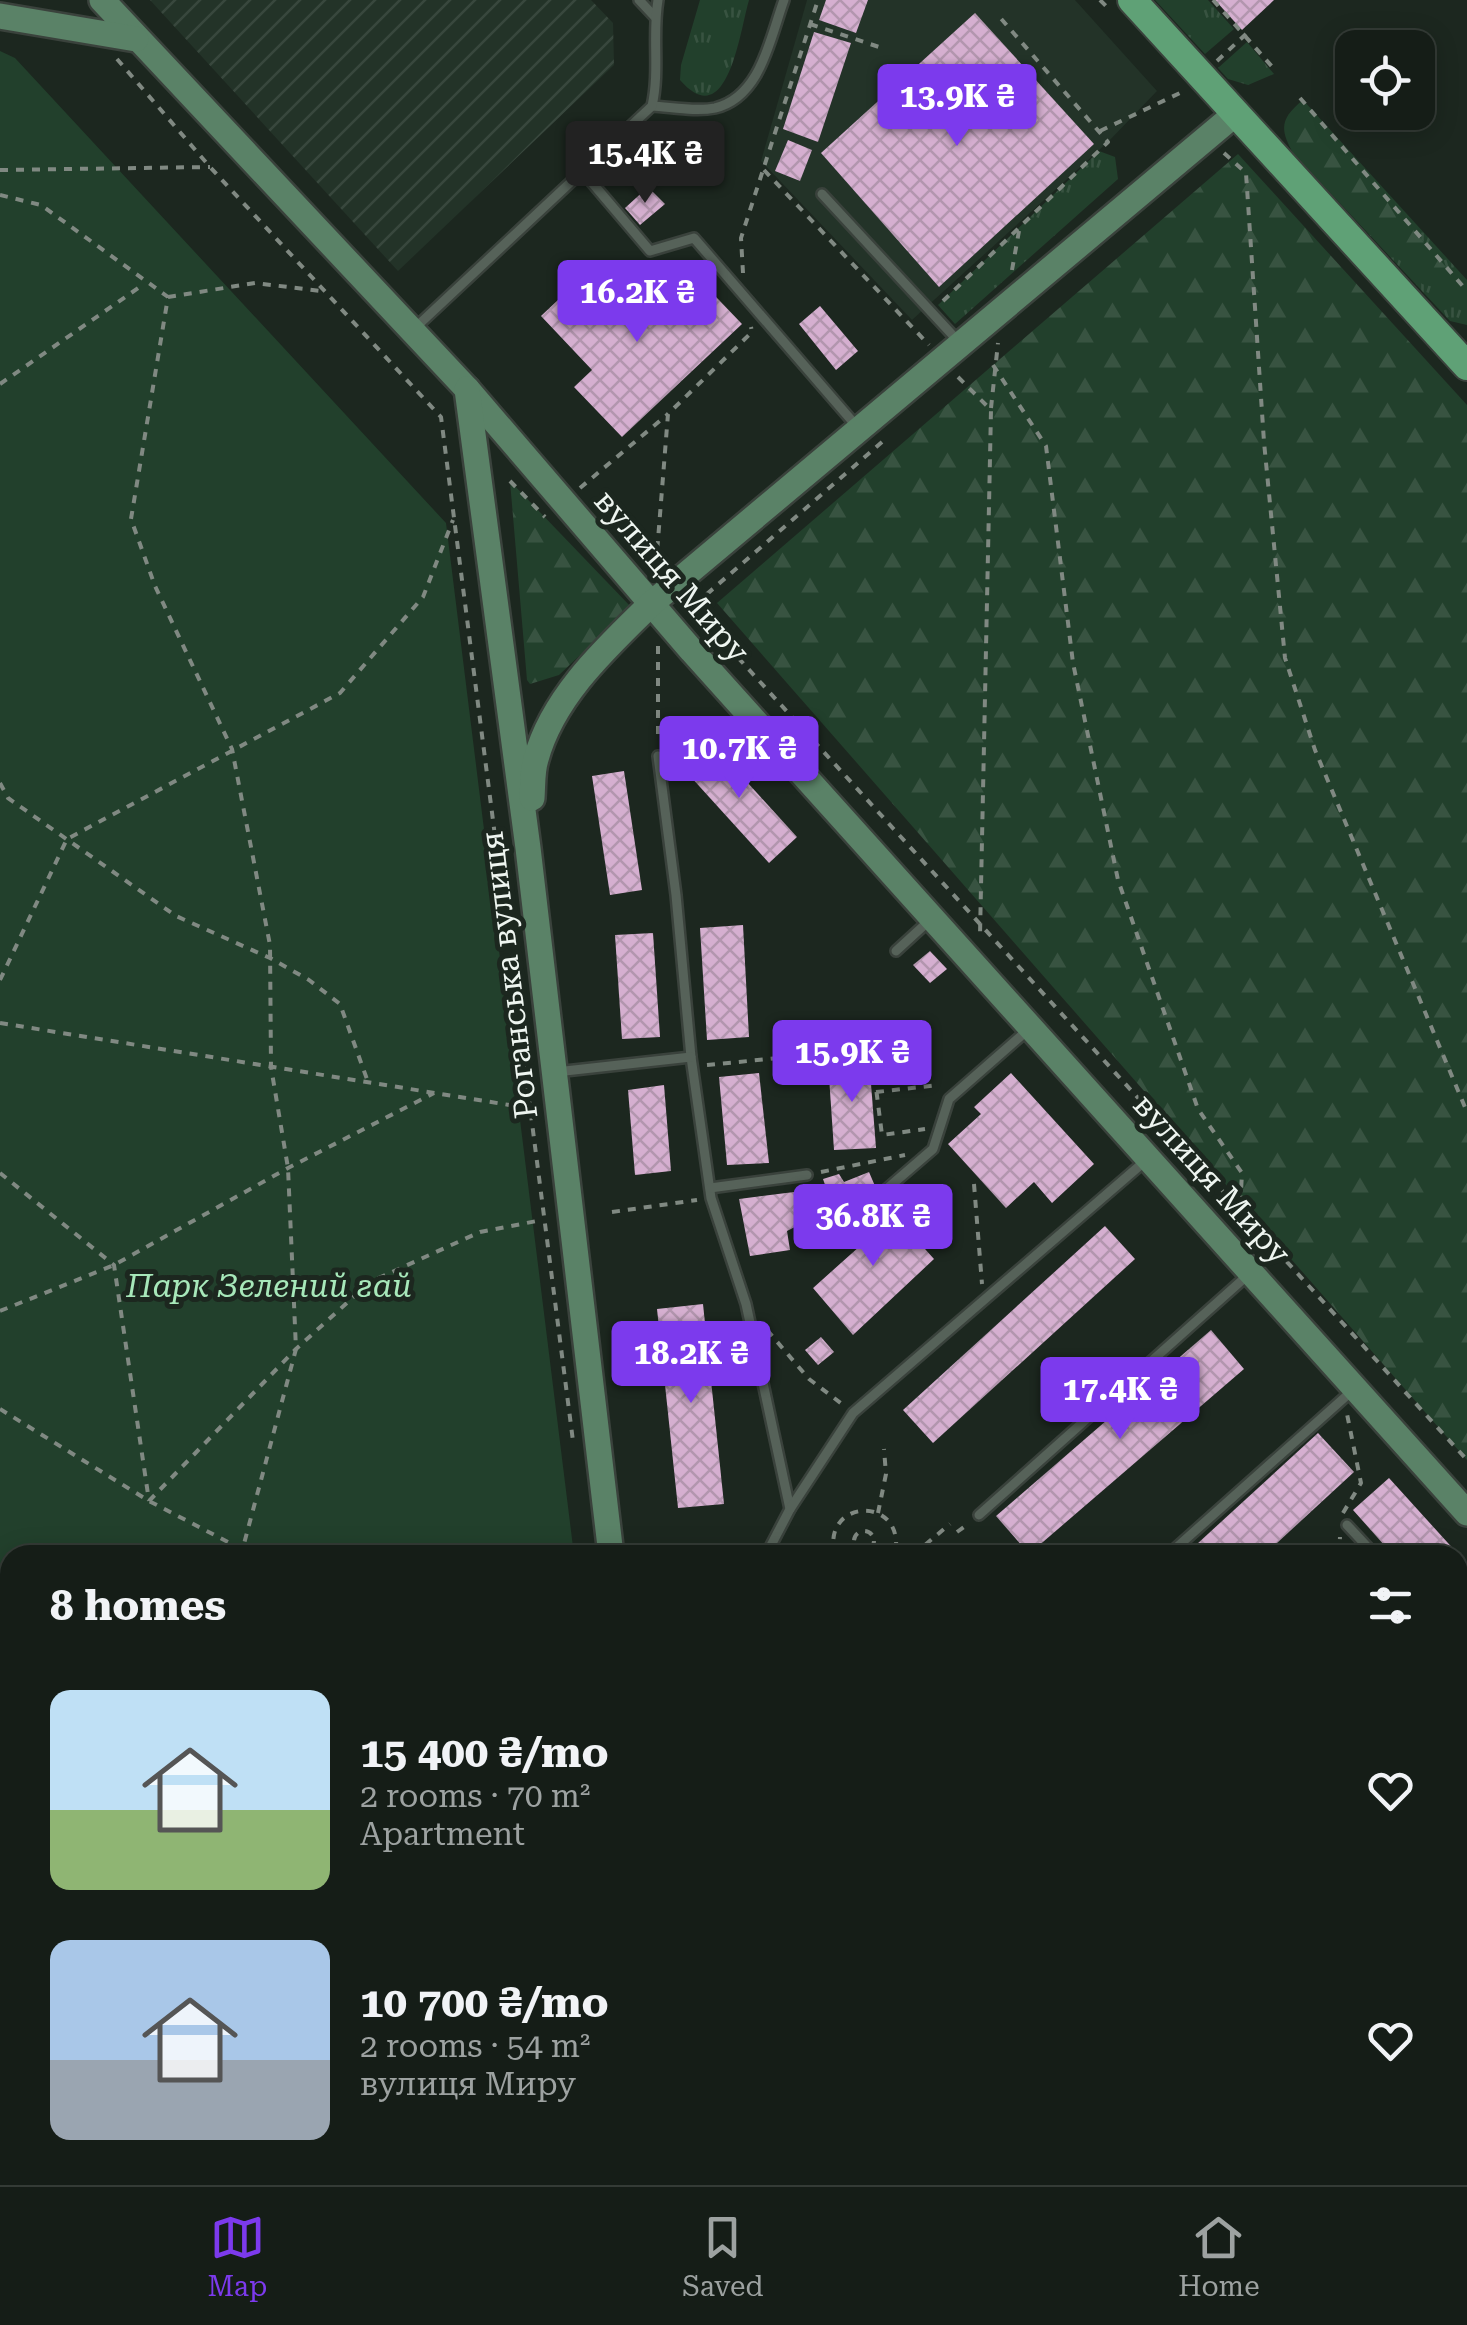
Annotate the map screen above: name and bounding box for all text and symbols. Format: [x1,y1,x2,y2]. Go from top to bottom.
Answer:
map controls [1335,30,1435,130]
button: locate [1335,30,1435,130]
pin: 13.9K ₴ [865,64,1049,149]
text: 13.9K ₴ [900,77,1014,115]
pin: 15.4K ₴ [553,121,737,206]
text: 15.4K ₴ [588,134,702,172]
pin: 16.2K ₴ [545,260,729,345]
text: 16.2K ₴ [580,273,694,311]
street label: вулиця Миру [587,482,757,670]
pin: 10.7K ₴ [647,716,831,801]
text: 10.7K ₴ [682,729,796,767]
street label: Роганська вулиця [473,829,545,1121]
pin: 15.9K ₴ [760,1020,944,1105]
text: 15.9K ₴ [795,1033,909,1071]
street label: вулиця Миру [1126,1086,1298,1272]
pin: 36.8K ₴ [781,1184,965,1269]
text: 36.8K ₴ [816,1197,930,1235]
park label: Парк Зелений гай [125,1267,412,1305]
pin: 18.2K ₴ [599,1321,783,1406]
text: 18.2K ₴ [634,1334,748,1372]
pin: 17.4K ₴ [1028,1357,1212,1442]
text: 17.4K ₴ [1063,1370,1177,1408]
icon: filters [1363,1578,1418,1633]
text: 8 homes [50,1581,226,1630]
text: 15 400 ₴/mo [360,1728,609,1777]
icon: home [130,1730,250,1850]
icon: heart [1363,1763,1418,1818]
text: 2 rooms · 70 m² [360,1777,590,1815]
text: Apartment [360,1815,525,1853]
text: 10 700 ₴/mo [360,1978,609,2027]
icon: home [130,1980,250,2100]
icon: heart [1363,2013,1418,2068]
text: 2 rooms · 54 m² [360,2027,590,2065]
text: вулиця Миру [360,2065,576,2103]
tab: Map [207,2210,267,2303]
tab: Saved [682,2210,763,2303]
tab: Home [1178,2210,1260,2303]

